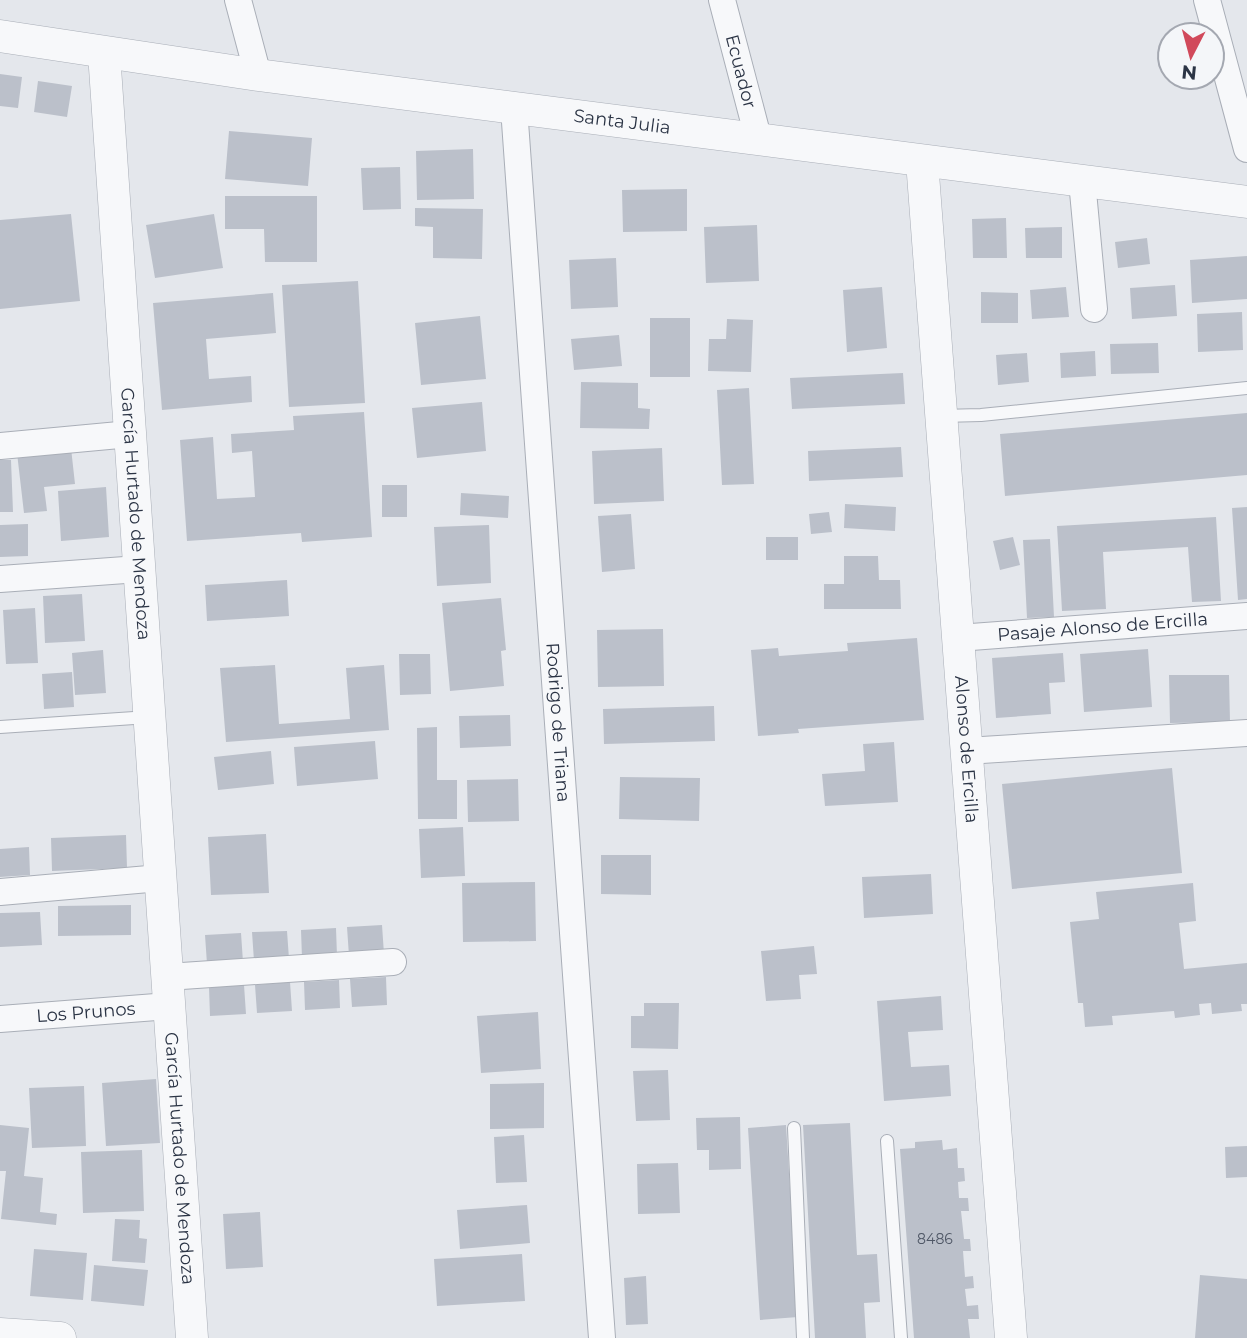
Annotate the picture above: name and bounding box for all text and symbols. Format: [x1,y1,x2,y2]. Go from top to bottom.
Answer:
north arrow [1156,21,1226,91]
street label: Ecuador [721,32,761,111]
text: N [1180,60,1198,85]
street label: Santa Julia [572,105,672,139]
street label: García Hurtado de Mendoza [116,387,155,641]
street label: Pasaje Alonso de Ercilla [996,608,1209,646]
street label: Rodrigo de Triana [541,642,575,803]
street label: Alonso de Ercilla [950,675,983,824]
street label: Los Prunos [35,998,136,1027]
street label: García Hurtado de Mendoza [160,1031,199,1285]
house number: 8486 [917,1230,953,1248]

